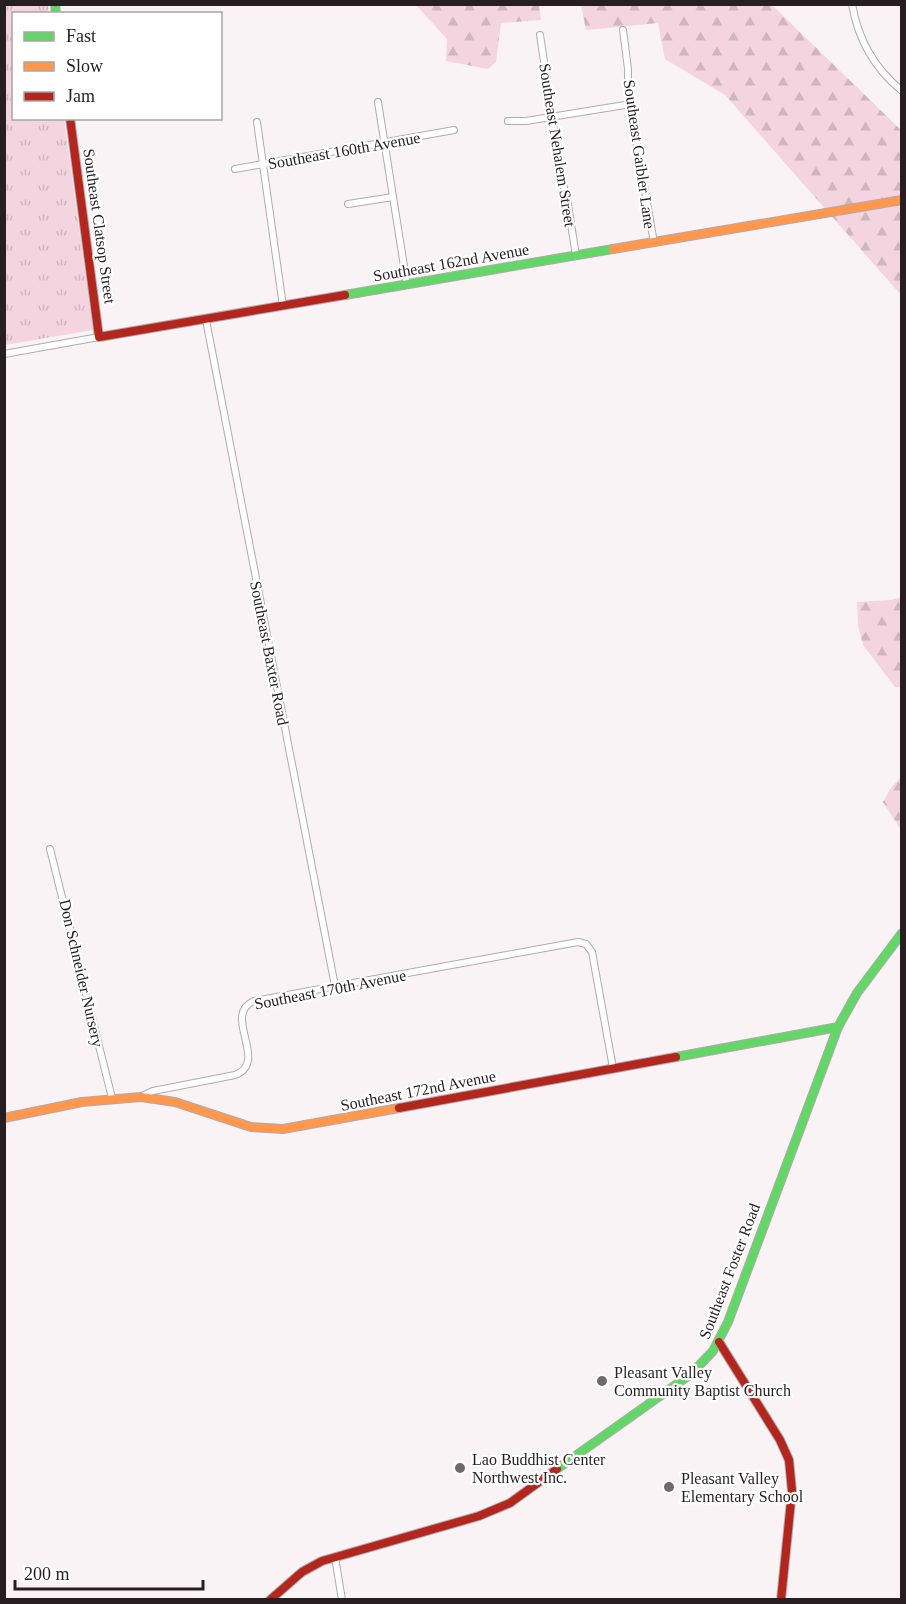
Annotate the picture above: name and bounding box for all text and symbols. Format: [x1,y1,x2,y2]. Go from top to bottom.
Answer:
legend [12,12,222,120]
text: Fast [66,26,96,46]
text: Slow [66,56,103,76]
street label: Southeast Nehalem Street [536,62,579,229]
street label: Southeast Gaibler Lane [621,79,658,230]
text: Jam [66,86,95,106]
street label: Southeast 160th Avenue [267,129,422,172]
street label: Southeast Clatsop Street [79,147,119,305]
street label: Southeast 162nd Avenue [372,240,530,285]
street label: Southeast Baxter Road [247,580,292,727]
street label: Don Schneider Nursery [55,898,107,1049]
street label: Southeast 170th Avenue [253,966,407,1013]
street label: Southeast 172nd Avenue [339,1067,497,1114]
street label: Southeast Foster Road [696,1201,763,1341]
place label: Pleasant Valley Community Baptist Church [614,1364,791,1400]
marker: Pleasant Valley Community Baptist Church [595,1374,609,1388]
place label: Lao Buddhist Center Northwest Inc. [472,1451,606,1486]
marker: Lao Buddhist Center Northwest Inc. [453,1461,467,1475]
place label: Pleasant Valley Elementary School [681,1470,804,1506]
marker: Pleasant Valley Elementary School [662,1480,676,1494]
scale bar [15,1553,202,1591]
text: 200 m [24,1564,70,1584]

